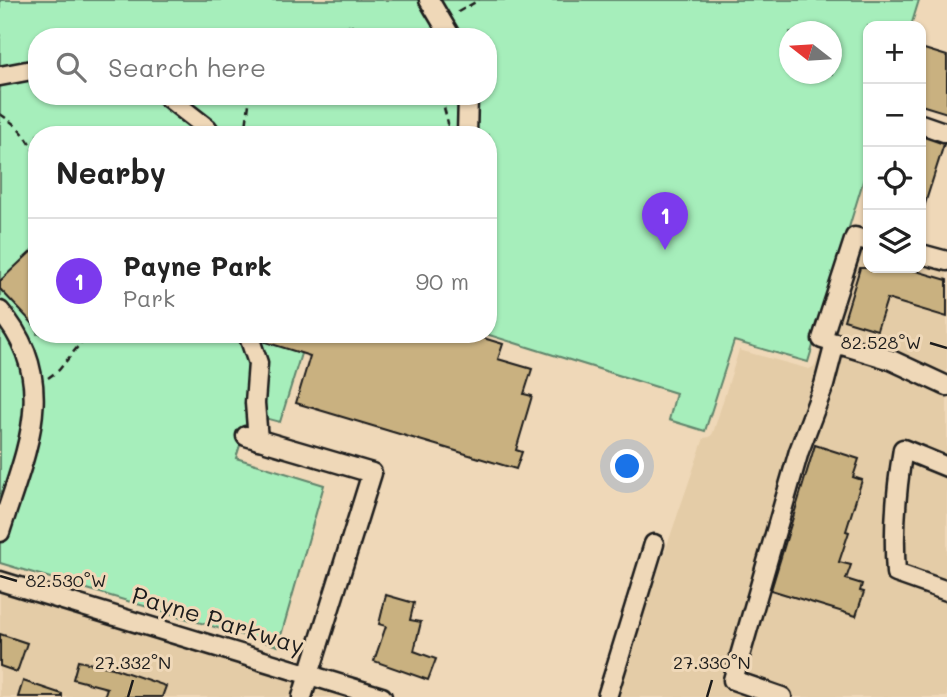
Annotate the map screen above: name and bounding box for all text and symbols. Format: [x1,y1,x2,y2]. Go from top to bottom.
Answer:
north arrow [779,21,842,84]
map controls [863,21,926,273]
button: + [863,21,926,84]
search box [28,28,497,105]
icon: search [52,48,90,86]
text: Search here [108,50,266,84]
button: − [863,84,926,147]
button: locate [863,147,926,210]
text: Nearby [56,152,166,192]
pin: 1 [642,192,688,250]
button: layers [863,210,926,273]
text: Payne Park [123,249,272,283]
text: 1 [74,266,84,296]
text: 90 m [416,266,469,296]
text: Park [123,283,175,313]
text: 82.528°W [841,330,921,354]
your location [610,449,644,483]
text: 82.530°W [25,568,107,592]
street label: Payne Parkway [129,579,308,660]
text: 27.332°N [95,650,171,674]
text: 27.330°N [673,650,751,674]

